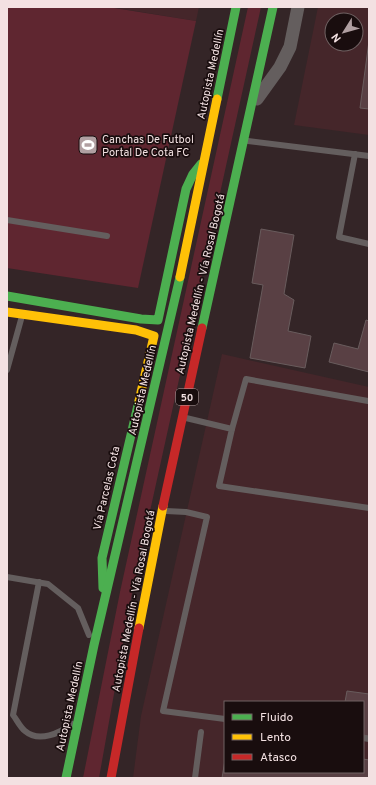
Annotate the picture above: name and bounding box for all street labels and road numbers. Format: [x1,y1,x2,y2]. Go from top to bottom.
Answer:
street label: Autopista Medellín [195,28,227,121]
street label: Autopista Medellín - Vía Rosal Bogotá [173,193,229,376]
street label: Autopista Medellín [126,344,160,437]
road number: 50 [176,389,198,405]
street label: Vía Parcelas Cota [90,445,124,532]
street label: Autopista Medellín - Vía Rosal Bogotá [109,509,159,693]
street label: Autopista Medellín [54,660,86,753]

